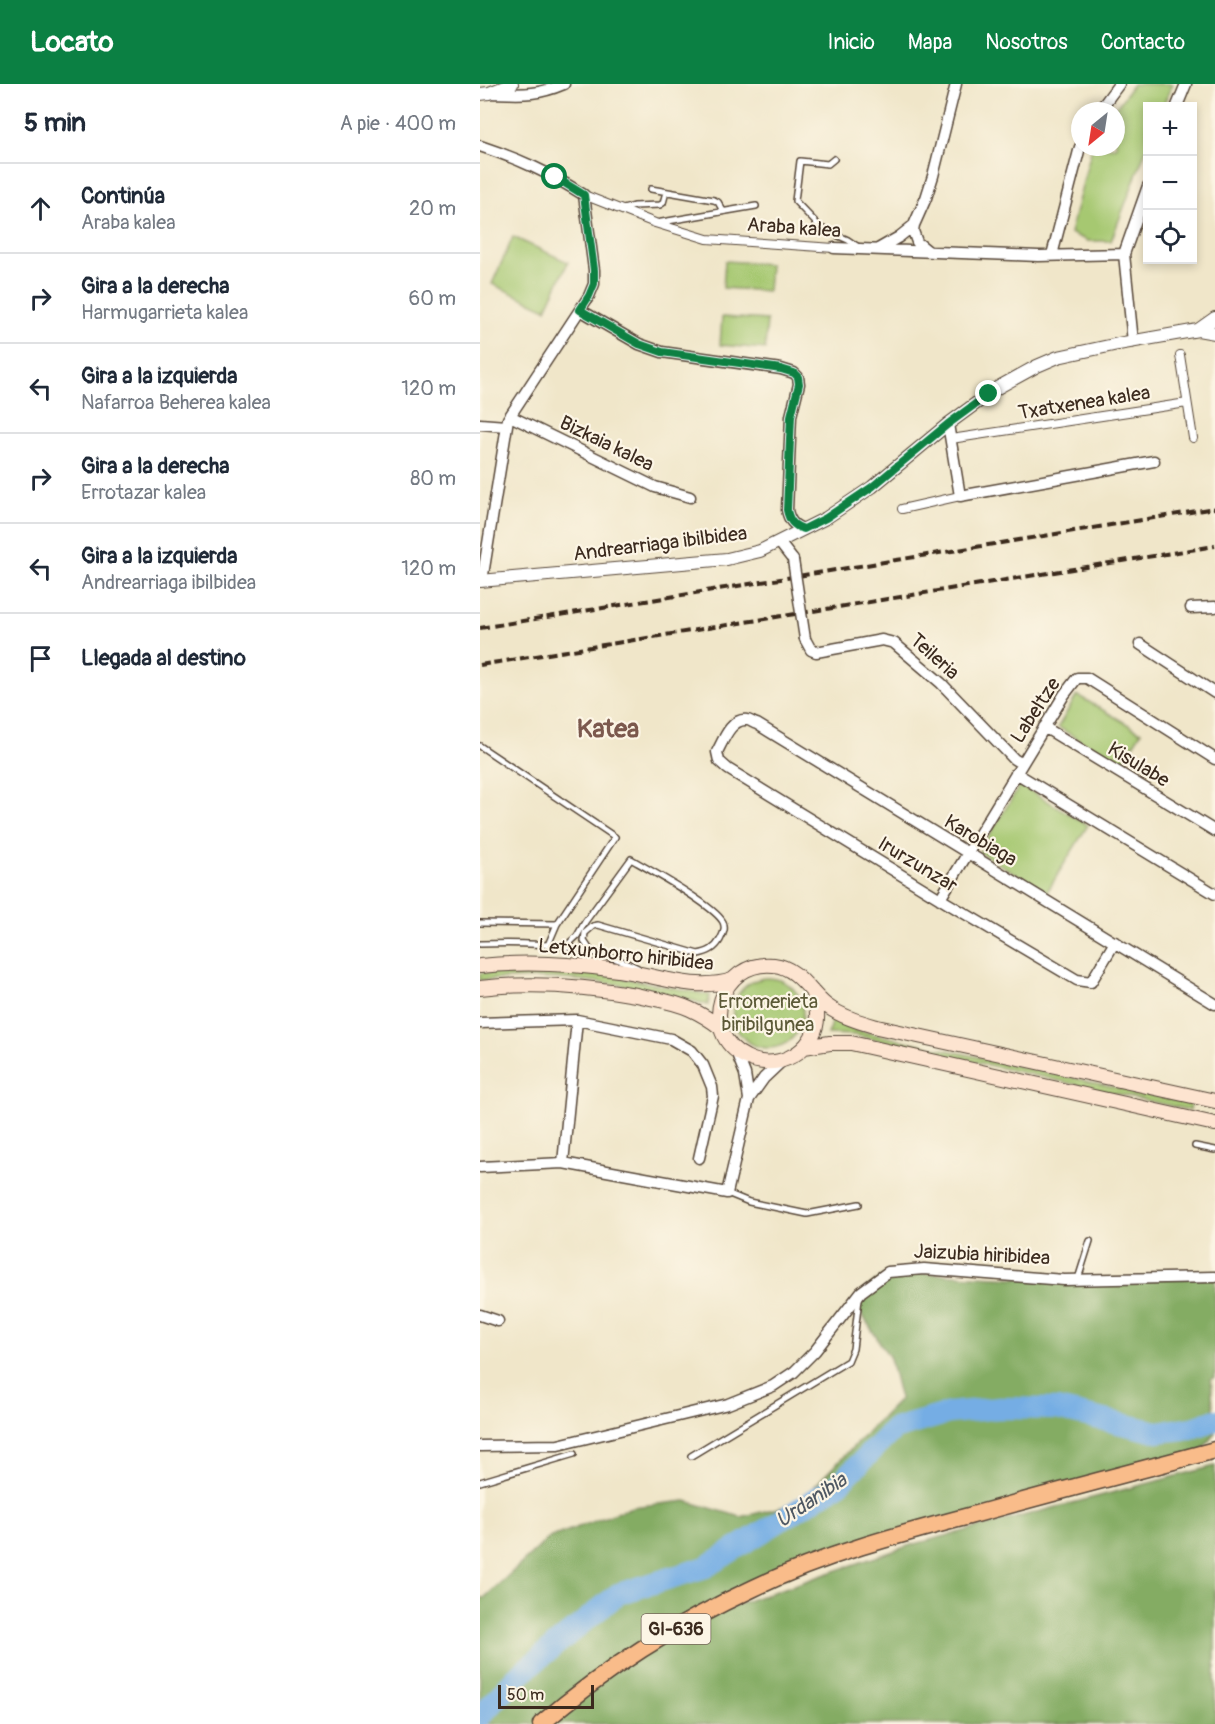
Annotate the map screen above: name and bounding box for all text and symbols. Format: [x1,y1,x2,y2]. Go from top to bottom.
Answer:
text: Locato [30,25,114,60]
text: Inicio [828,29,875,56]
text: Mapa [908,29,952,56]
text: Nosotros [985,29,1068,56]
text: Contacto [1101,29,1185,56]
north arrow [1071,102,1125,156]
map controls [1143,102,1197,264]
button: + [1143,102,1197,156]
text: 5 min [24,107,86,139]
text: A pie · 400 m [340,111,456,136]
button: − [1143,156,1197,210]
route start [541,163,567,189]
text: Continúa [81,182,165,210]
icon: ahead [24,192,57,225]
text: 20 m [409,196,456,221]
text: Araba kalea [81,210,175,235]
button: locate [1143,210,1197,264]
street label: Araba kalea [746,212,842,243]
text: Gira a la derecha [81,272,229,300]
icon: right [24,282,57,315]
text: 60 m [409,286,456,311]
text: Harmugarrieta kalea [81,300,248,325]
text: Gira a la izquierda [81,362,238,390]
icon: left [24,372,57,405]
text: 120 m [401,376,456,401]
route end [975,380,1001,406]
street label: Txatxenea kalea [1016,380,1152,425]
text: Nafarroa Beherea kalea [81,390,271,415]
street label: Bizkaia kalea [556,410,658,477]
text: Gira a la derecha [81,452,229,480]
icon: right [24,462,57,495]
text: 80 m [410,466,456,491]
text: Errotazar kalea [81,480,206,505]
street label: Andrearriaga ibilbidea [572,520,748,567]
text: Gira a la izquierda [81,542,238,570]
icon: left [24,552,57,585]
text: 120 m [401,556,456,581]
text: Andrearriaga ibilbidea [81,570,256,595]
street label: Teileria [905,628,965,685]
icon: arrive [24,642,57,675]
text: Llegada al destino [81,644,246,672]
street label: Labeltze [1005,673,1066,748]
district label: Katea [577,713,639,745]
street label: Kisulabe [1103,736,1174,793]
street label: Karobiaga [940,809,1022,872]
street label: Irurzunzar [873,831,962,898]
street label: Letxunborro hiribidea [537,933,715,976]
park label: Erromerieta biribilgunea [718,989,818,1037]
street label: Jaizubia hiribidea [913,1238,1051,1271]
water label: Urdanibia [771,1466,853,1534]
road number: GI-636 [642,1614,710,1644]
scale bar [498,1682,594,1710]
text: 50 m [507,1685,544,1705]

